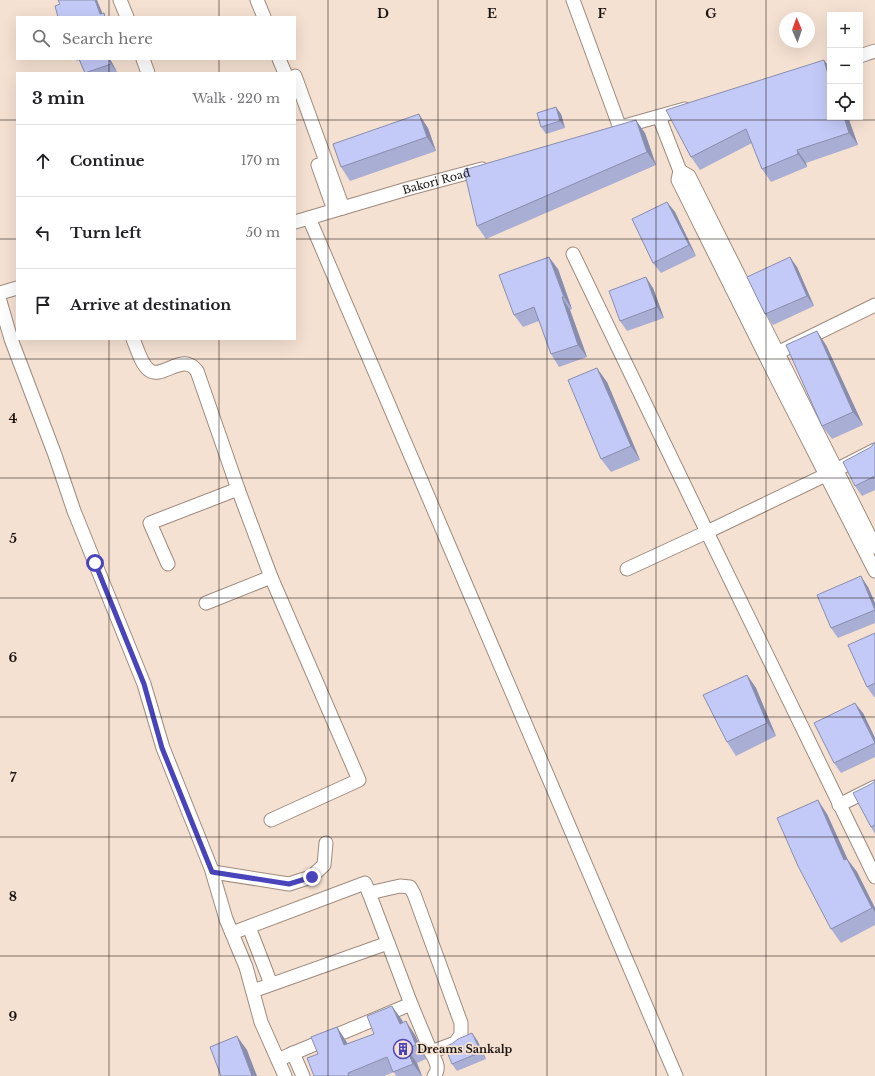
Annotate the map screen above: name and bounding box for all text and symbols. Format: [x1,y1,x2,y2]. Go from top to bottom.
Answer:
text: D [377,5,389,22]
text: E [487,5,497,22]
text: F [598,5,607,22]
text: G [705,5,717,22]
north arrow [779,12,815,48]
map controls [827,12,863,120]
button: + [827,12,863,48]
search box [16,16,296,60]
icon: search [30,27,52,49]
text: Search here [62,29,153,48]
button: − [827,48,863,84]
button: locate [827,84,863,120]
text: 3 min [32,88,85,109]
text: Walk · 220 m [192,90,280,107]
icon: ahead [32,150,54,172]
text: Continue [70,151,145,170]
text: 170 m [241,152,280,169]
street label: Bakori Road [401,165,472,197]
icon: left [32,222,54,244]
text: Turn left [70,223,141,242]
text: 50 m [246,224,280,241]
icon: arrive [32,294,54,316]
text: Arrive at destination [70,295,231,314]
text: 4 [9,410,18,427]
text: 5 [9,530,17,547]
route start [86,554,104,572]
text: 6 [9,649,18,666]
text: 7 [10,769,17,786]
route end [303,868,321,886]
text: 8 [9,888,17,905]
text: 9 [9,1008,18,1025]
building icon: Dreams Sankalp [392,1038,414,1060]
place label: Dreams Sankalp [417,1042,513,1056]

